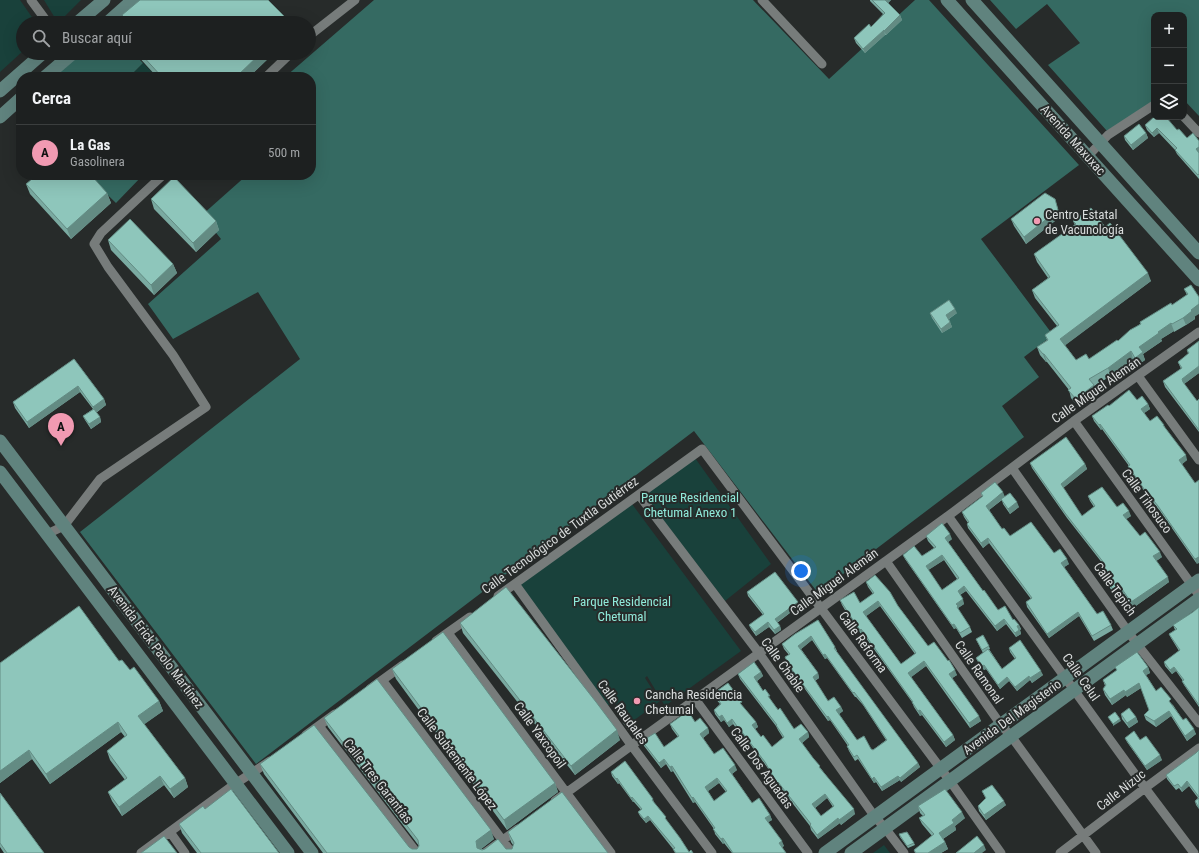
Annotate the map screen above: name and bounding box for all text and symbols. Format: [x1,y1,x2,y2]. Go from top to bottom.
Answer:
map controls [1151,12,1187,120]
button: + [1151,12,1187,48]
search box [16,16,316,60]
icon: search [30,27,52,49]
text: Buscar aquí [62,29,132,47]
button: − [1151,48,1187,84]
button: layers [1151,84,1187,120]
text: Cerca [32,88,71,108]
street label: Avenida Maxuxac [1037,102,1109,178]
text: La Gas [70,136,110,154]
text: A [41,145,49,160]
text: 500 m [268,145,300,160]
text: Gasolinera [70,154,125,169]
place label: Centro Estatal de Vacunología [1045,207,1124,237]
marker: Centro Estatal de Vacunología [1032,216,1042,226]
street label: Calle Miguel Alemán [1049,354,1143,426]
pin: A [48,413,74,446]
street label: Calle Tihosuco [1119,466,1175,536]
street label: Calle Tecnológico de Tuxtla Gutiérrez [479,473,641,597]
park label: Parque Residencial Chetumal Anexo 1 [641,490,739,520]
street label: Calle Miguel Alemán [787,545,881,619]
street label: Calle Tepich [1091,559,1139,619]
your location [791,561,811,581]
street label: Avenida Erick Paolo Martínez [105,583,207,712]
park label: Parque Residencial Chetumal [573,594,671,624]
street label: Calle Reforma [836,608,890,676]
street label: Calle Chable [758,635,808,695]
street label: Calle Ramonal [952,638,1006,706]
street label: Calle Celul [1059,650,1103,704]
street label: Avenida Del Magisterio [960,676,1064,758]
street label: Calle Raudales [595,677,651,747]
place label: Cancha Residencia Chetumal [645,687,742,717]
marker: Cancha Residencia Chetumal [632,696,642,706]
street label: Calle Yaxcopoil [511,699,569,771]
street label: Calle Subteniente López [414,705,500,813]
street label: Calle Dos Aguadas [728,725,796,812]
street label: Calle Tres Garantías [340,736,416,826]
street label: Calle Nizuc [1094,766,1148,814]

